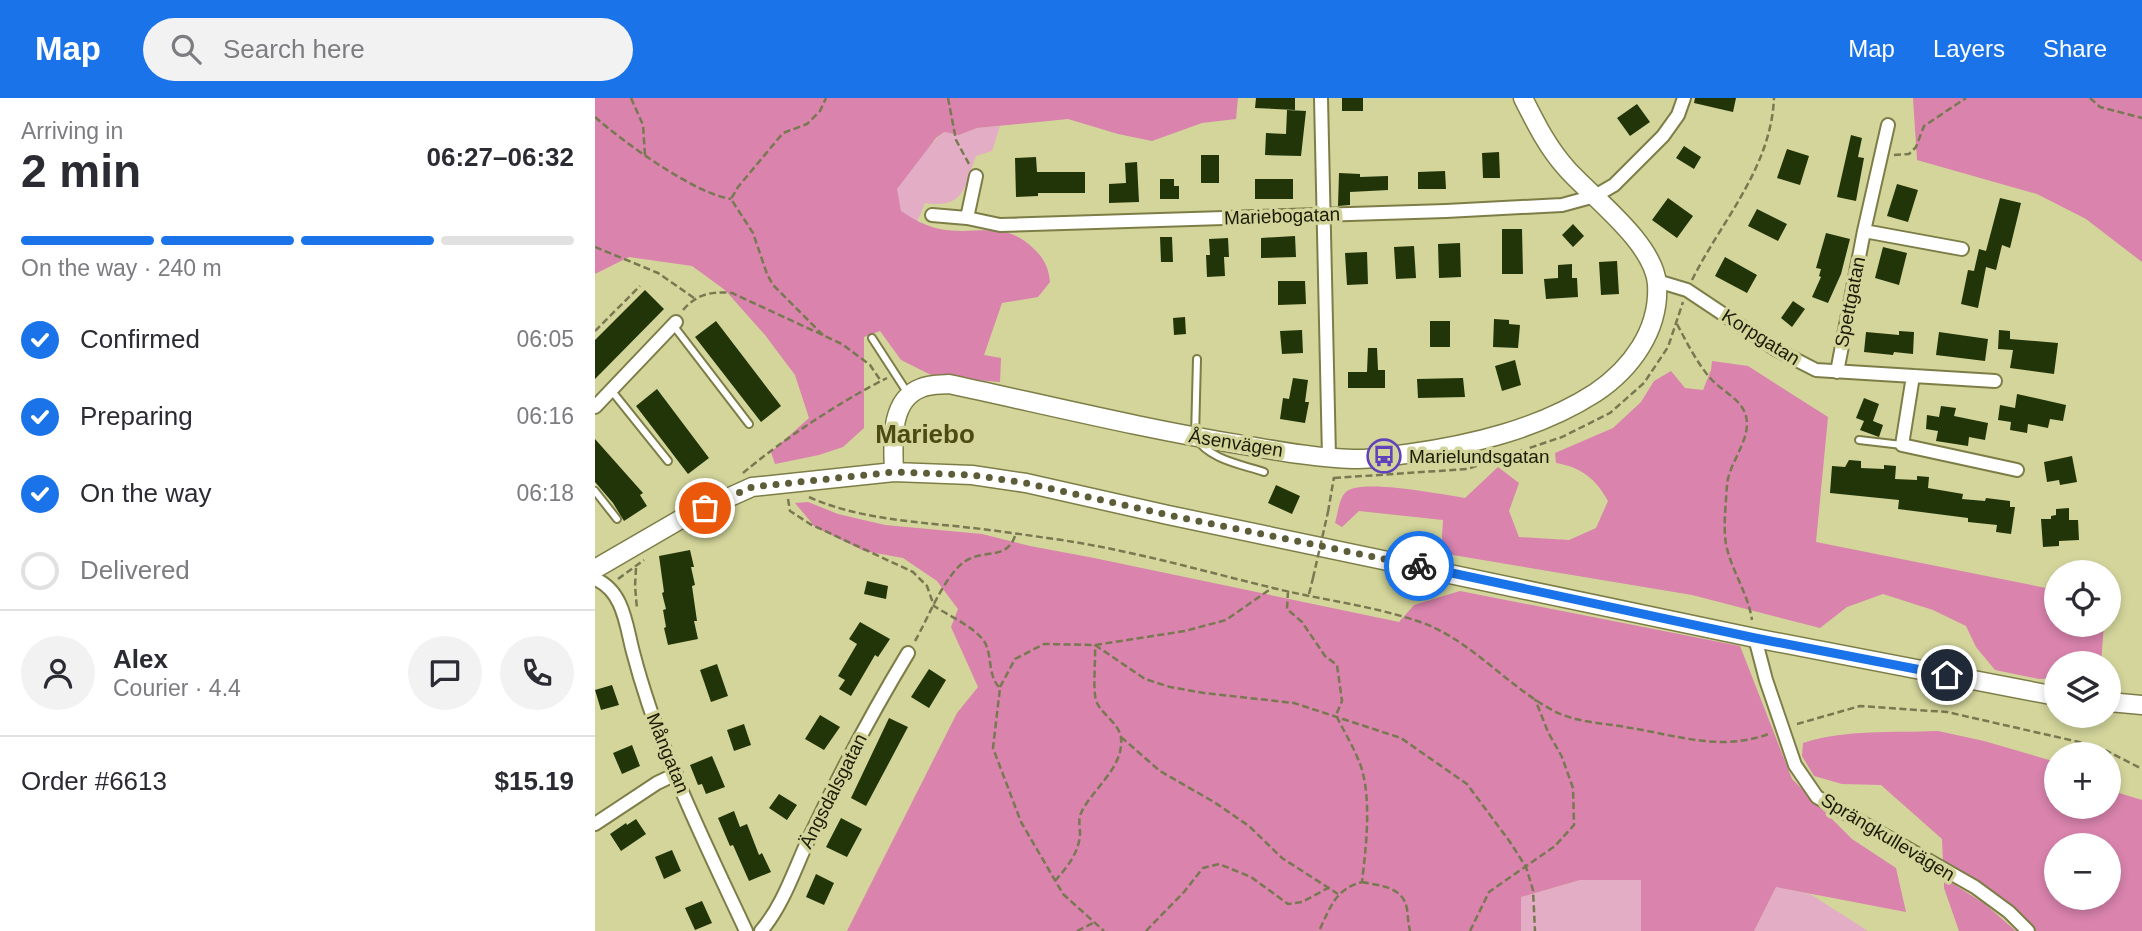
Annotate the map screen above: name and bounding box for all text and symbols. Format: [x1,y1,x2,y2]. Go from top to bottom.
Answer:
search box [143,18,633,81]
text: Map [35,30,101,67]
icon: search [167,30,205,68]
text: Search here [223,34,365,64]
text: Map [1848,35,1895,62]
text: Layers [1933,35,2005,62]
text: Share [2043,35,2107,62]
text: Arriving in [21,118,123,144]
text: 06:27–06:32 [427,142,574,172]
text: 2 min [21,145,141,197]
street label: Mariebogatan [1224,203,1340,229]
text: On the way · 240 m [21,255,222,281]
street label: Spettgatan [1831,255,1869,349]
street label: Korpgatan [1718,305,1804,369]
icon: check [21,321,59,359]
text: Confirmed [80,324,200,354]
text: 06:05 [516,326,574,352]
icon: check [21,398,59,436]
text: Preparing [80,401,193,431]
text: 06:16 [516,403,574,429]
district label: Mariebo [875,419,975,449]
street label: Åsenvägen [1187,425,1285,461]
bus stop icon: Marielundsgatan [1365,437,1403,475]
place label: Marielundsgatan [1409,446,1549,467]
icon: check [21,475,59,513]
text: On the way [80,478,212,508]
pin [675,478,735,538]
text: 06:18 [516,480,574,506]
icon: bag [686,489,724,527]
courier [1384,531,1454,601]
icon: bike [1400,547,1438,585]
text: Delivered [80,555,190,585]
map controls [2044,560,2121,910]
button: locate [2044,560,2121,637]
button: person [21,636,95,710]
button: chat [408,636,482,710]
button: phone [500,636,574,710]
text: Alex [113,644,168,674]
pin [1917,645,1977,705]
button: layers [2044,651,2121,728]
icon: home [1928,656,1966,694]
text: Courier · 4.4 [113,675,241,701]
street label: Mångatan [642,710,694,796]
street label: Ängsdalsgatan [795,730,871,852]
button: + [2044,742,2121,819]
text: Order #6613 [21,766,167,796]
text: $15.19 [494,766,574,796]
street label: Sprängkullevägen [1817,789,1959,885]
button: − [2044,833,2121,910]

